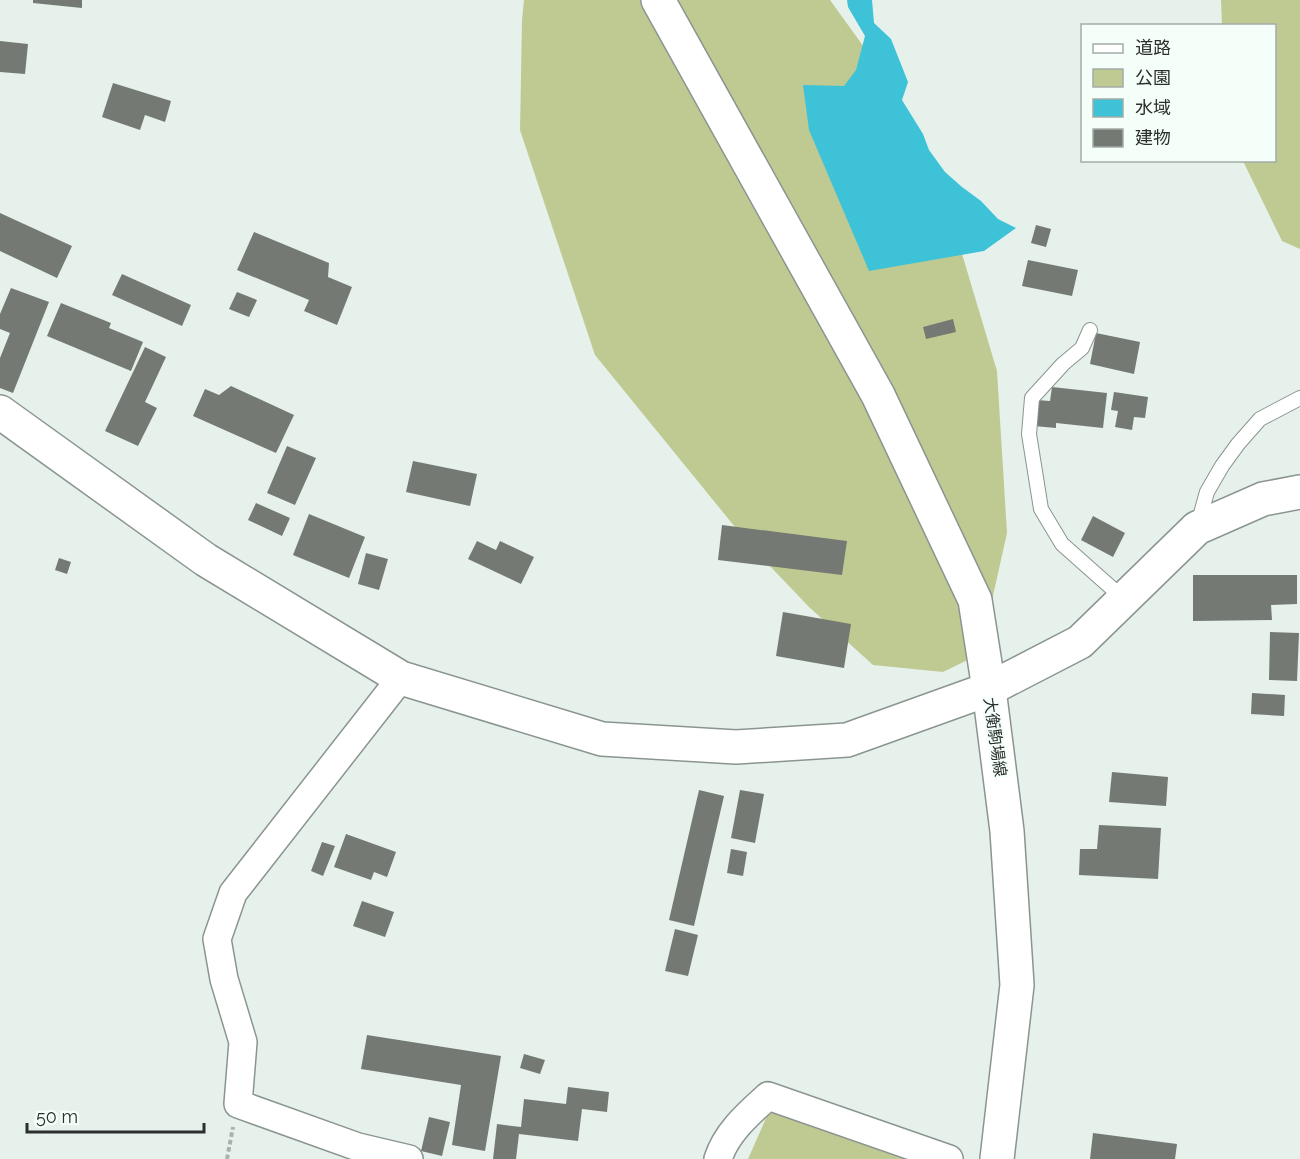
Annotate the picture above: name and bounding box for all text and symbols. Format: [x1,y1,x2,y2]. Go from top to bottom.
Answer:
legend [1081,24,1276,162]
text: 道路 [1135,37,1171,58]
text: 公園 [1135,67,1171,88]
text: 水域 [1135,97,1171,118]
text: 建物 [1135,127,1171,148]
street label: 大衡駒場線 [980,696,1010,778]
scale bar [27,1096,204,1134]
text: 50 m [36,1106,78,1127]

